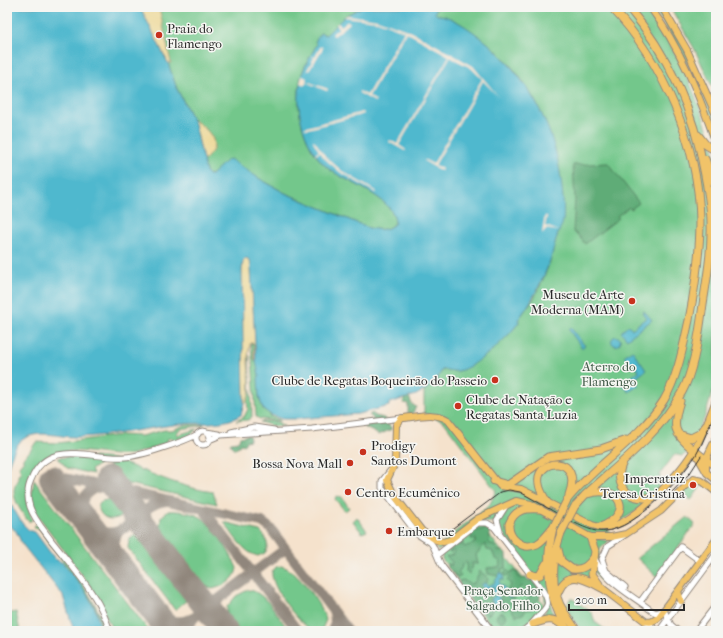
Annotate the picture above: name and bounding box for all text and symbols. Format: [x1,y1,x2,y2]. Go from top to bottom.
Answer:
place label: Praia do Flamengo [167,21,222,51]
marker: Praia do Flamengo [154,30,164,40]
place label: Museu de Arte Moderna (MAM) [531,287,625,317]
marker: Museu de Arte Moderna (MAM) [627,296,637,306]
park label: Aterro do Flamengo [581,359,637,389]
place label: Clube de Regatas Boqueirão do Passeio [271,373,487,388]
marker: Clube de Regatas Boqueirão do Passeio [490,375,500,385]
place label: Clube de Natação e Regatas Santa Luzia [466,392,578,422]
marker: Clube de Natação e Regatas Santa Luzia [453,401,463,411]
place label: Prodigy Santos Dumont [371,438,457,468]
marker: Prodigy Santos Dumont [358,447,368,457]
place label: Bossa Nova Mall [252,456,342,471]
marker: Bossa Nova Mall [345,458,355,468]
place label: Imperatriz Teresa Cristina [601,471,686,501]
marker: Imperatriz Teresa Cristina [688,480,698,490]
place label: Centro Ecumênico [356,485,460,500]
marker: Centro Ecumênico [343,487,353,497]
place label: Embarque [397,524,455,539]
marker: Embarque [384,526,394,536]
park label: Praça Senador Salgado Filho [463,583,543,613]
scale bar [569,586,684,612]
text: 200 m [575,593,607,607]

